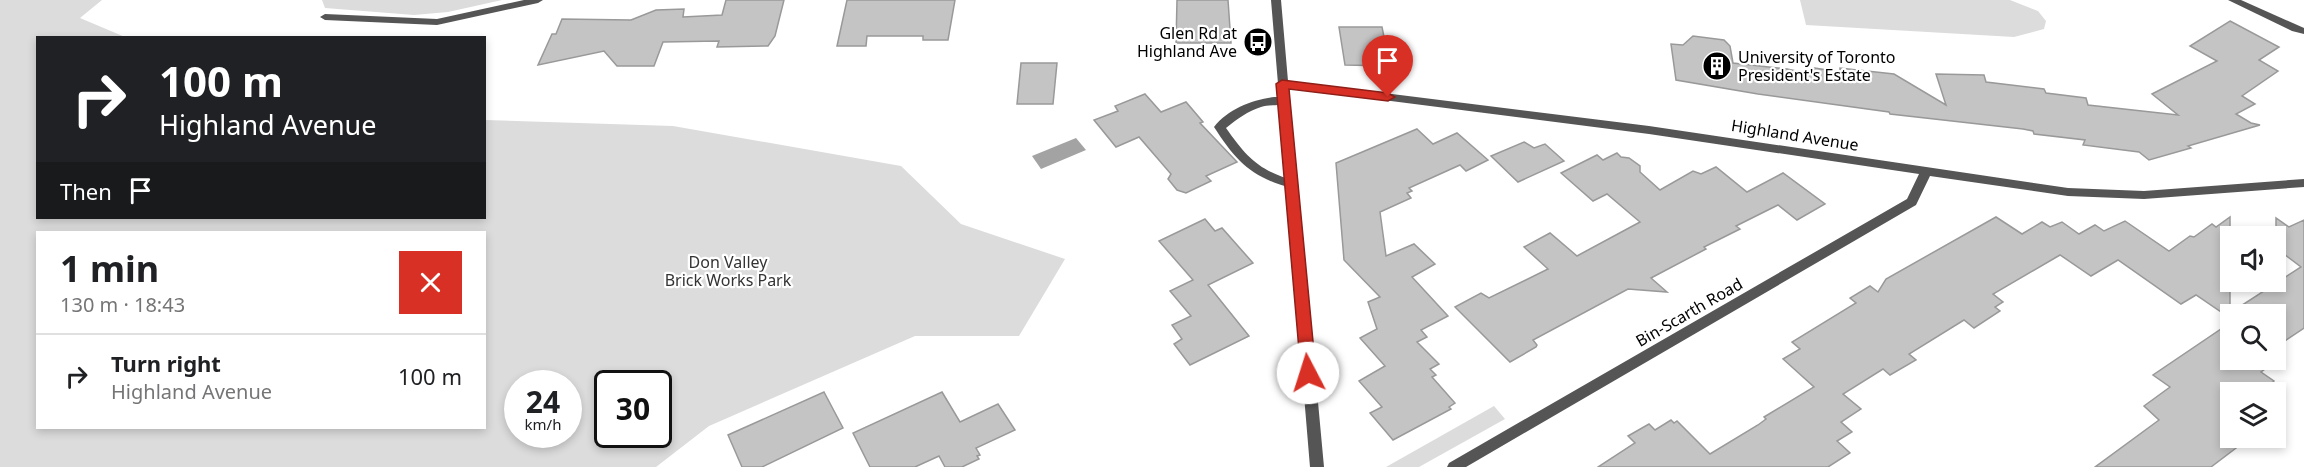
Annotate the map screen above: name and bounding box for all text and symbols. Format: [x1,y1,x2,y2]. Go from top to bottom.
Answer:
place label: Glen Rd at Highland Ave [1137,22,1237,62]
bus stop icon: Glen Rd at Highland Ave [1242,26,1274,58]
pin [1362,35,1413,97]
icon: arrive [1371,44,1404,77]
place label: University of Toronto President's Estate [1738,46,1895,86]
building icon: University of Toronto President's Estate [1701,50,1733,82]
text: 100 m [159,52,283,109]
icon: right [60,60,138,138]
text: Highland Avenue [159,106,377,143]
street label: Highland Avenue [1730,114,1860,156]
icon: arrive [124,174,157,207]
text: Then [60,176,112,206]
map controls [2220,226,2286,448]
button: sound [2220,226,2286,292]
text: 1 min [60,244,159,293]
button: close [399,251,462,314]
park label: Don Valley Brick Works Park [665,251,792,291]
street label: Bin-Scarth Road [1632,273,1746,351]
text: 130 m · 18:43 [60,291,185,318]
button: search [2220,304,2286,370]
position arrow [1276,341,1340,405]
text: Turn right [111,348,221,378]
icon: right [60,360,93,393]
text: 100 m [398,361,462,391]
speed limit sign: 30 [594,370,672,448]
text: Highland Avenue [111,378,272,405]
text: 24 [526,381,560,422]
button: layers [2220,382,2286,448]
text: km/h [525,414,561,434]

